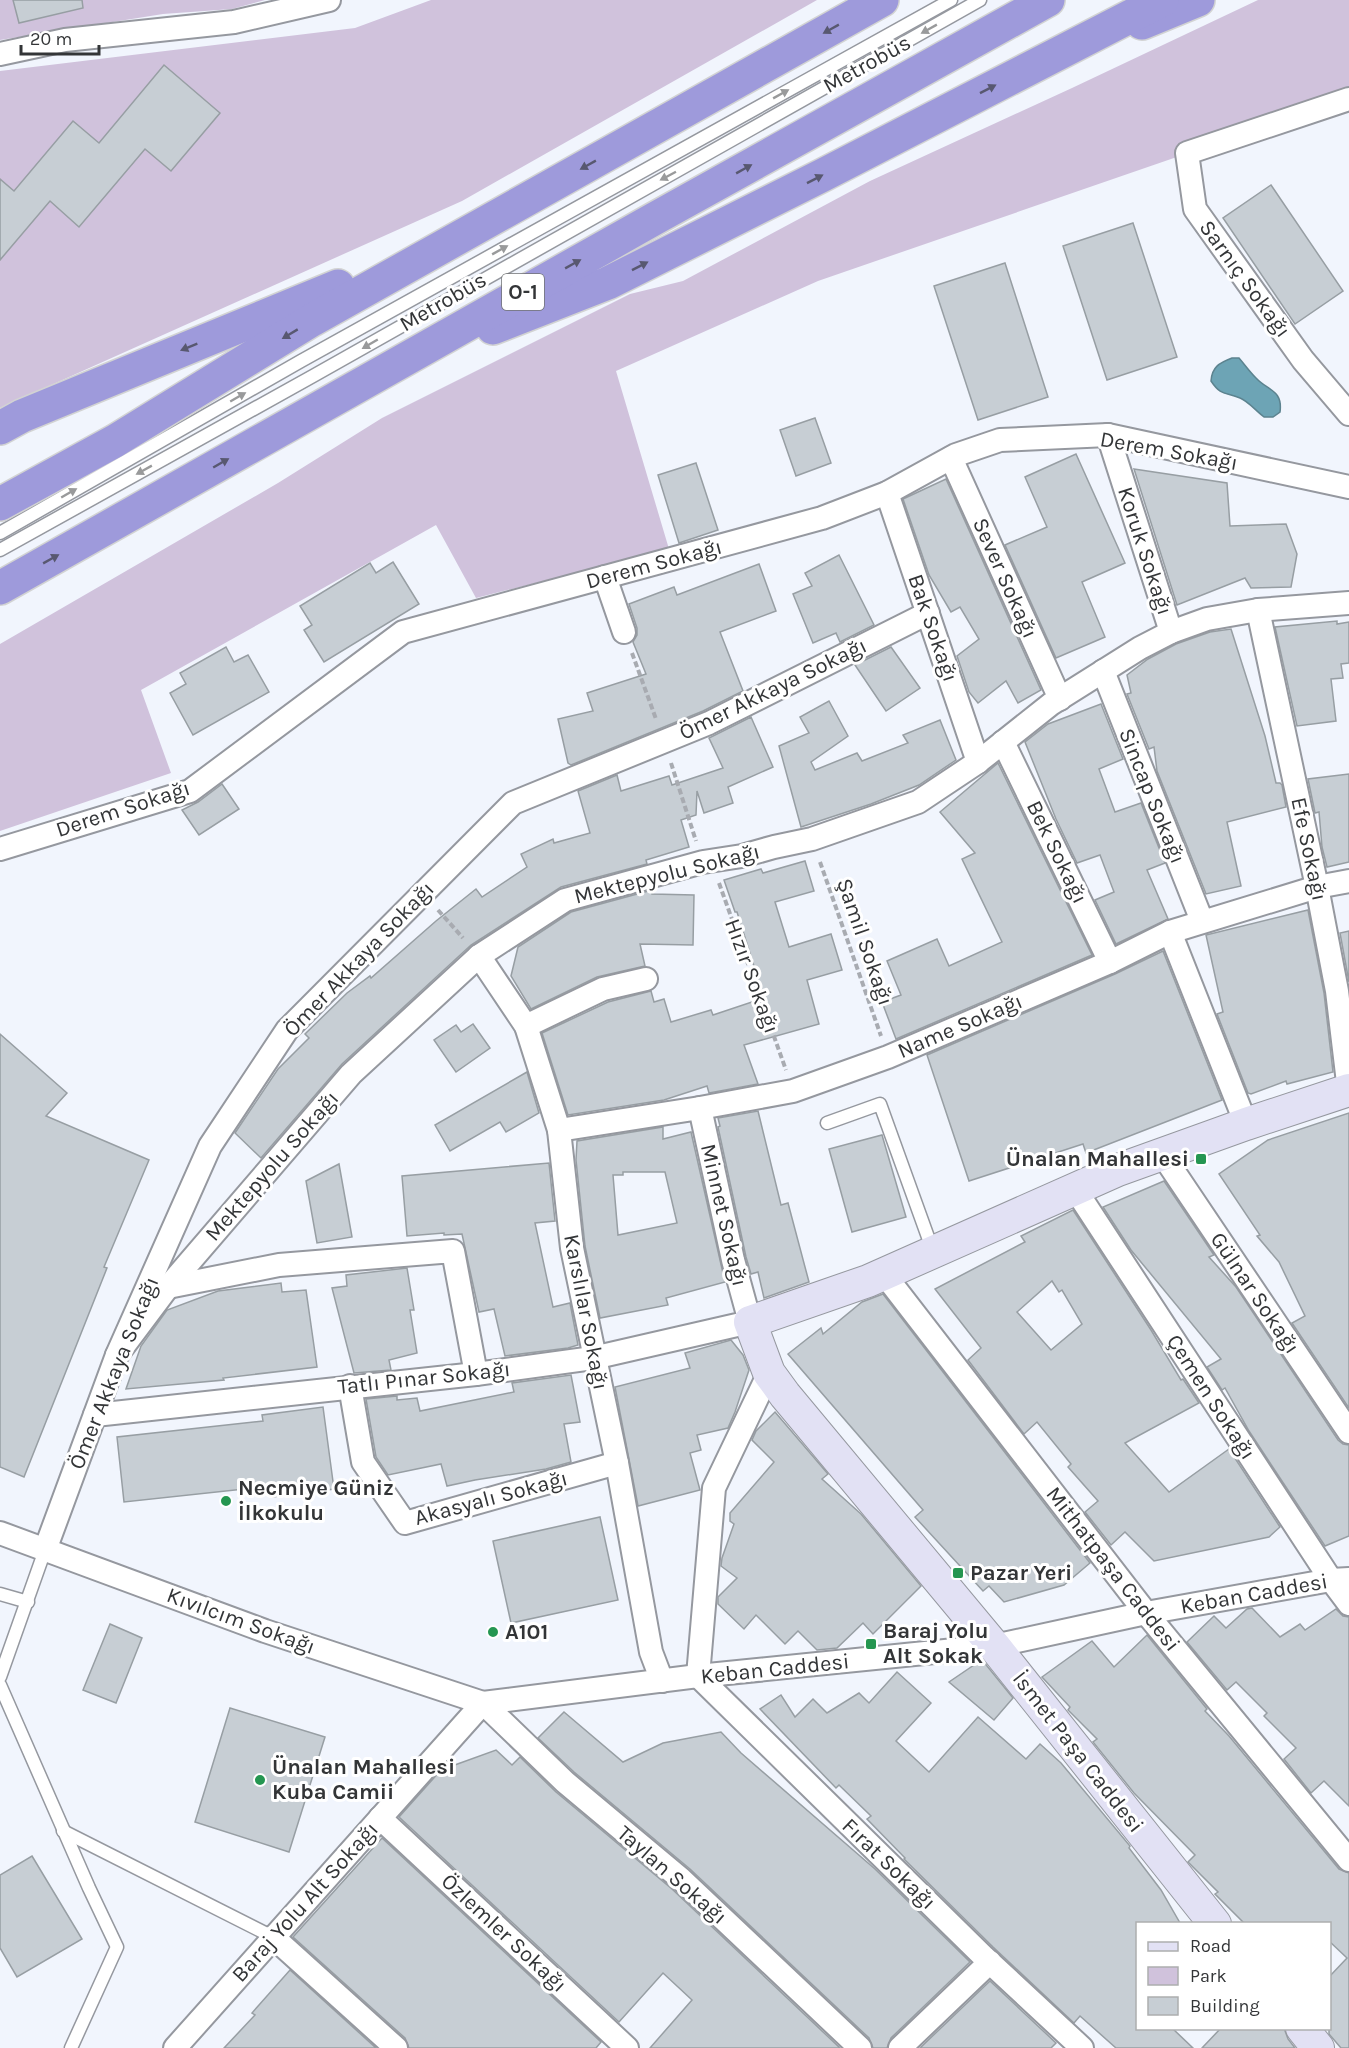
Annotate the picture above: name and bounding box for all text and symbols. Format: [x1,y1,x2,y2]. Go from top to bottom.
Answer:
scale bar [21,18,99,56]
one-way arrow [823,23,839,34]
one-way arrow [920,24,937,34]
text: 20 m [30,28,72,50]
street label: Metrobüs [819,29,915,99]
one-way arrow [979,85,997,95]
one-way arrow [772,89,789,99]
one-way arrow [580,160,596,171]
one-way arrow [735,164,752,174]
one-way arrow [659,172,676,181]
one-way arrow [806,174,823,184]
street label: Sarnıç Sokağı [1194,215,1296,343]
one-way arrow [492,245,509,255]
one-way arrow [565,259,582,269]
one-way arrow [632,262,649,271]
street label: Metrobüs [395,267,491,337]
road number: O-1 [502,274,544,310]
one-way arrow [282,328,298,339]
one-way arrow [361,339,378,349]
one-way arrow [179,342,197,352]
one-way arrow [230,392,247,402]
street label: Derem Sokağı [1098,426,1240,476]
one-way arrow [213,458,229,469]
one-way arrow [135,465,152,475]
street label: Koruk Sokağı [1112,484,1178,618]
one-way arrow [61,488,77,499]
street label: Sever Sokağı [967,514,1043,642]
street label: Derem Sokağı [583,533,725,595]
one-way arrow [43,554,59,565]
street label: Bak Sokağı [902,571,964,685]
street label: Ömer Akkaya Sokağı [675,632,871,746]
street label: Sincap Sokağı [1113,725,1191,867]
street label: Derem Sokağı [53,775,193,843]
street label: Efe Sokağı [1285,795,1333,903]
street label: Bek Sokağı [1021,796,1093,908]
street label: Mektepyolu Sokağı [571,838,763,910]
street label: Şamil Sokağı [831,875,899,1009]
street label: Ömer Akkaya Sokağı [278,876,440,1042]
street label: Hızır Sokağı [719,915,785,1037]
street label: Name Sokağı [894,988,1026,1064]
street label: Mektepyolu Sokağı [200,1086,344,1246]
street label: Minnet Sokağı [695,1141,753,1289]
place label: Ünalan Mahallesi [1006,1146,1189,1172]
marker: Ünalan Mahallesi [1194,1152,1208,1166]
street label: Gülnar Sokağı [1205,1227,1305,1359]
street label: Karslılar Sokağı [558,1232,614,1392]
street label: Ömer Akkaya Sokağı [64,1273,164,1473]
street label: Çemen Sokağı [1161,1330,1261,1464]
street label: Tatlı Pınar Sokağı [336,1356,512,1400]
street label: Akasyalı Sokağı [412,1465,570,1531]
place label: Necmiye Güniz İlkokulu [238,1475,394,1526]
street label: Mithatpaşa Caddesi [1041,1481,1185,1657]
marker: Necmiye Güniz İlkokulu [219,1494,233,1508]
place label: Pazar Yeri [970,1560,1072,1586]
marker: Pazar Yeri [951,1566,965,1580]
street label: Keban Caddesi [1178,1568,1330,1620]
street label: Kıvılcım Sokağı [163,1582,319,1660]
place label: Baraj Yolu Alt Sokak [883,1618,989,1669]
place label: A101 [505,1619,548,1645]
marker: A101 [486,1625,500,1639]
marker: Baraj Yolu Alt Sokak [864,1637,878,1651]
street label: Keban Caddesi [699,1648,851,1690]
street label: İsmet Paşa Caddesi [1007,1666,1149,1838]
place label: Ünalan Mahallesi Kuba Camii [272,1754,455,1805]
marker: Ünalan Mahallesi Kuba Camii [253,1773,267,1787]
street label: Fırat Sokağı [837,1813,941,1915]
street label: Baraj Yolu Alt Sokağı [226,1817,384,1987]
street label: Taylan Sokağı [612,1820,732,1930]
street label: Özlemler Sokağı [436,1868,572,1998]
legend [1136,1922,1331,2030]
text: Road [1190,1935,1231,1957]
text: Park [1190,1965,1227,1987]
text: Building [1190,1995,1260,2017]

